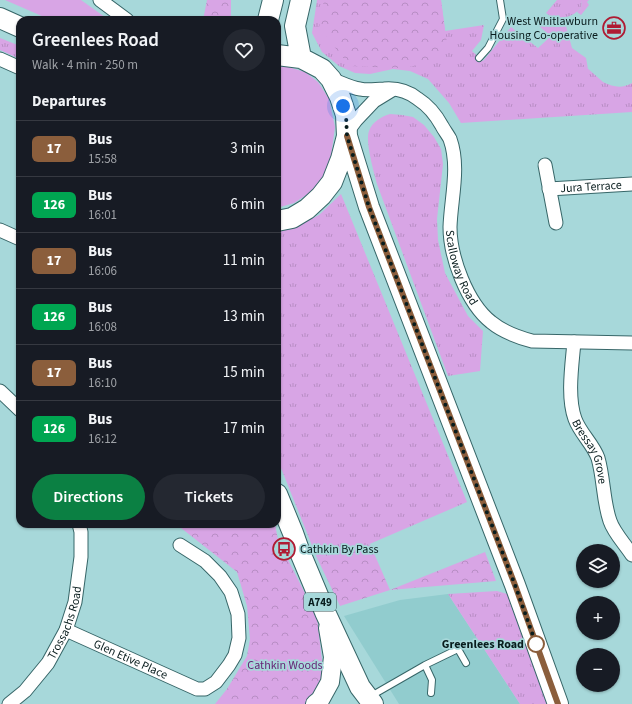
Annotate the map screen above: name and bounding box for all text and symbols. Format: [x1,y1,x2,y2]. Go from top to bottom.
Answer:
place label: West Whitlawburn Housing Co-operative [490,13,598,44]
office icon: West Whitlawburn Housing Co-operative [601,15,627,41]
text: Greenlees Road [32,27,159,54]
button: heart [223,29,265,71]
text: Walk · 4 min · 250 m [32,56,138,74]
text: Departures [32,91,106,112]
your location [333,96,353,116]
text: Bus [88,129,112,150]
text: 3 min [230,138,265,159]
text: 17 [47,139,61,159]
text: 15:58 [88,150,117,168]
street label: Jura Terrace [560,177,622,197]
text: Bus [88,185,112,206]
text: 6 min [230,194,265,215]
text: 126 [43,195,65,215]
text: 16:01 [88,206,117,224]
street label: Scalloway Road [441,229,482,309]
text: Bus [88,241,112,262]
text: 11 min [223,250,265,271]
text: 17 [47,251,61,271]
text: 16:06 [88,262,117,280]
text: Bus [88,297,112,318]
text: 13 min [223,306,265,327]
text: 126 [43,307,65,327]
text: 16:08 [88,318,117,336]
text: Bus [88,353,112,374]
text: 15 min [223,362,265,383]
text: 17 [47,363,61,383]
text: 16:10 [88,374,117,392]
text: Bus [88,409,112,430]
street label: Bressay Grove [567,417,611,485]
text: 17 min [223,418,265,439]
text: 126 [43,419,65,439]
text: 16:12 [88,430,117,448]
button: Directions [32,474,145,520]
button: Tickets [153,474,265,520]
bus stop icon: Cathkin By Pass [271,536,297,562]
place label: Cathkin By Pass [300,541,378,558]
map controls [576,544,620,692]
button: layers [576,544,620,588]
street label: Trossachs Road [43,585,86,663]
road number: A749 [304,593,336,611]
button: + [576,596,620,640]
marker: Greenlees Road [527,635,545,653]
street label: Glen Etive Place [91,636,170,684]
place label: Greenlees Road [442,636,524,653]
button: − [576,648,620,692]
park label: Cathkin Woods [247,657,323,674]

